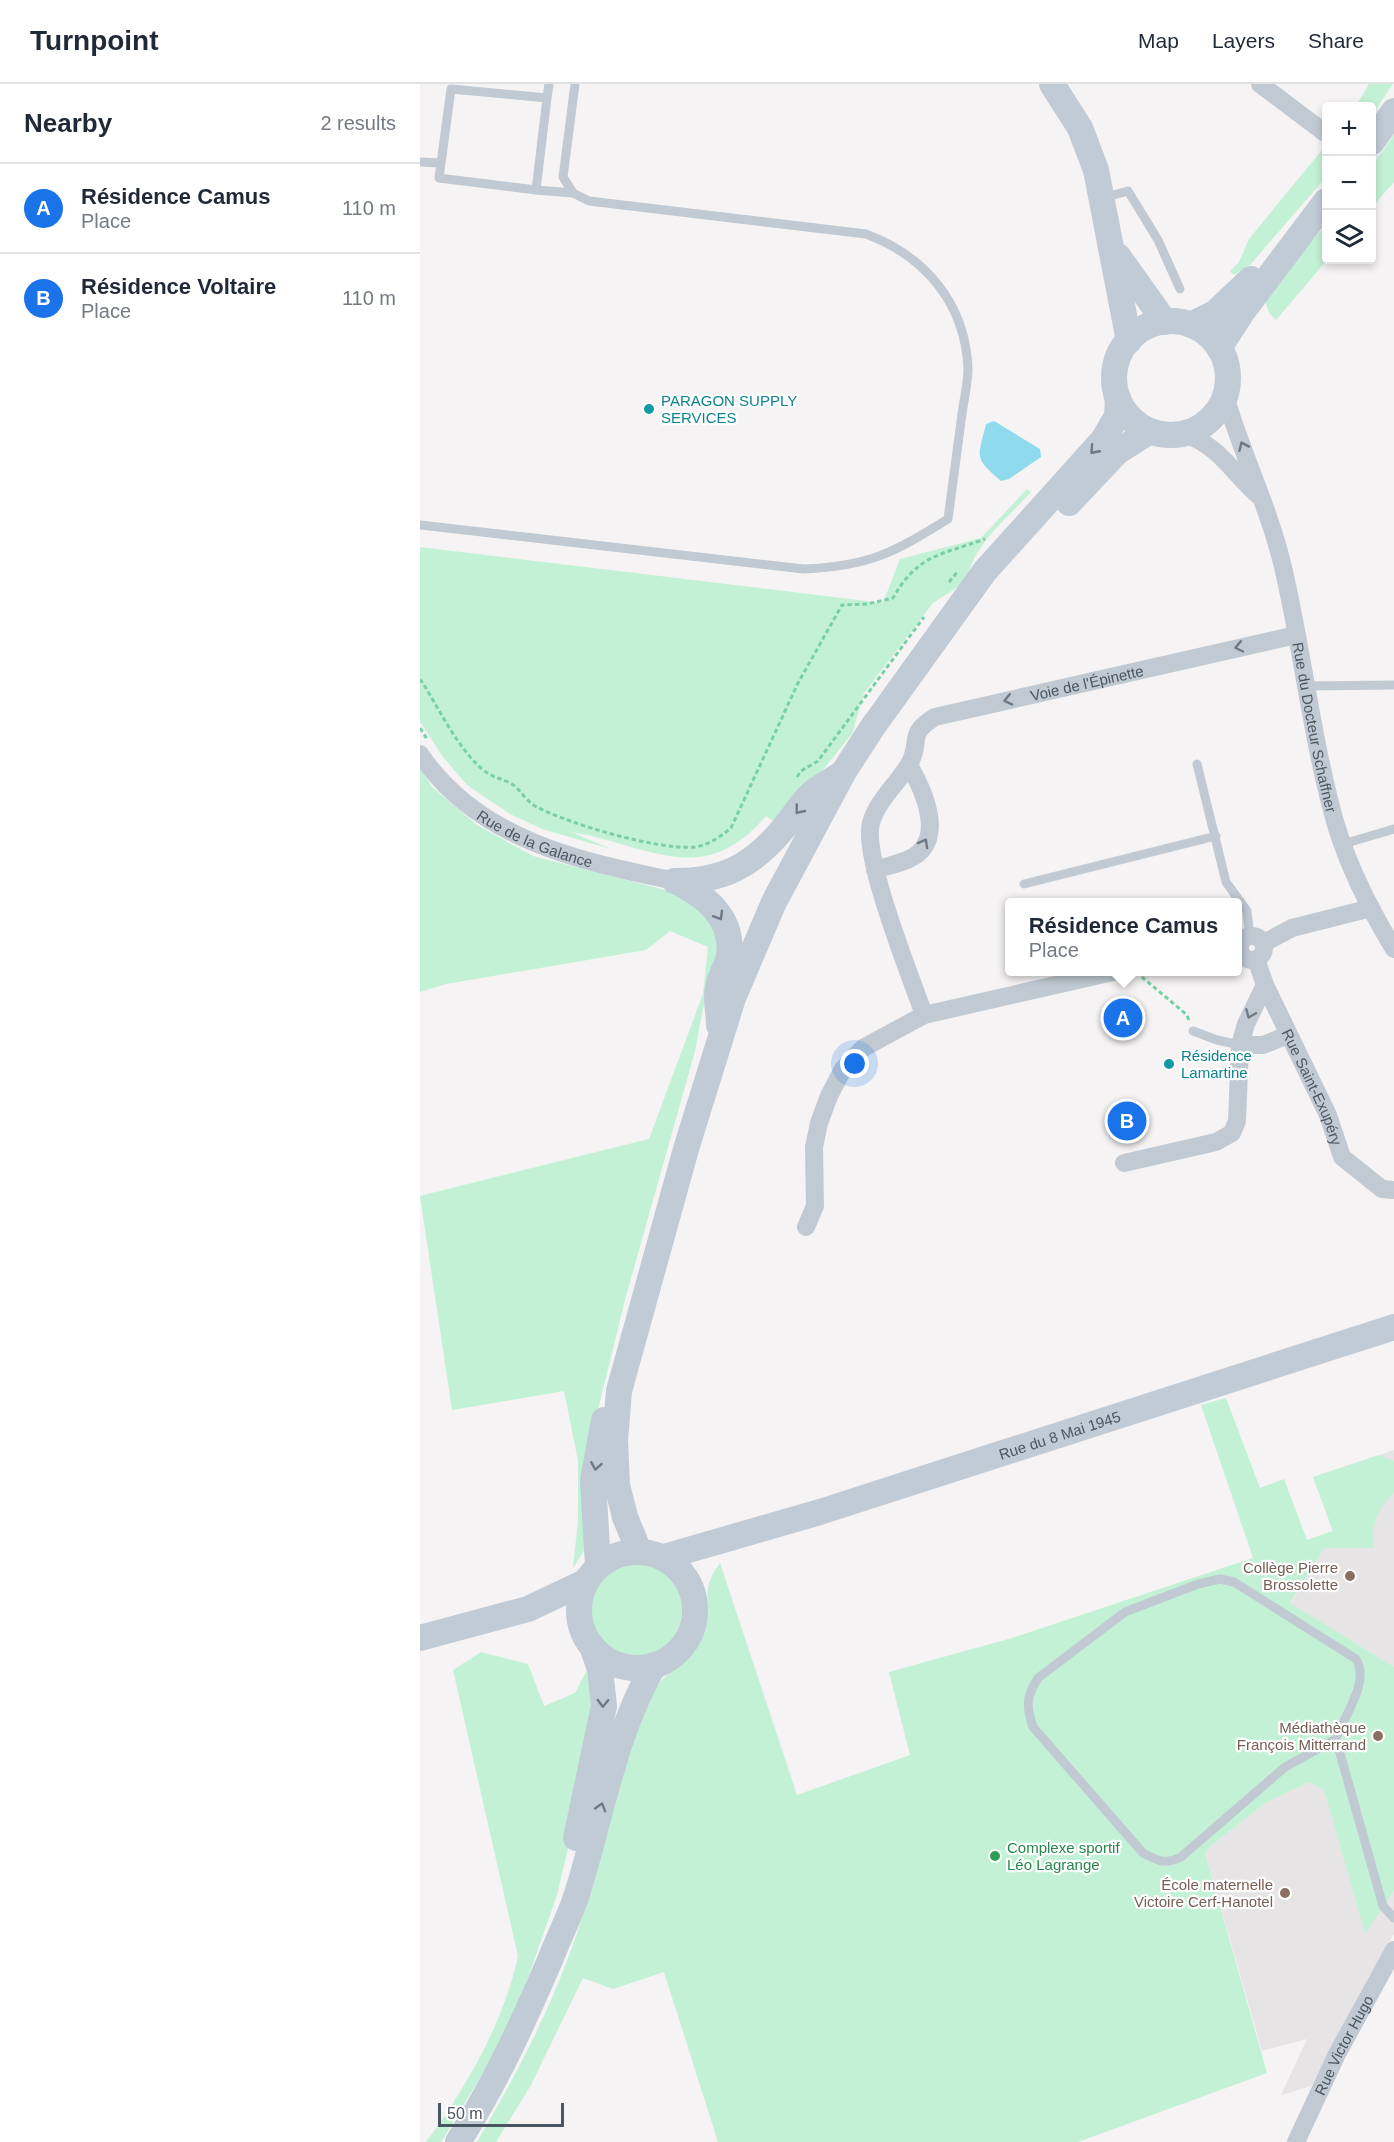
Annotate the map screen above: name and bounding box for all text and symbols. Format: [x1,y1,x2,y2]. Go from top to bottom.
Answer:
text: Turnpoint [30,25,159,56]
text: Map [1138,29,1179,52]
text: Layers [1212,29,1275,52]
text: Share [1308,29,1364,52]
map controls [1322,102,1376,264]
button: + [1322,102,1376,156]
text: Nearby [24,108,112,138]
text: 2 results [320,112,396,134]
button: − [1322,156,1376,210]
text: Résidence Camus [81,184,271,209]
text: A [36,197,51,219]
text: 110 m [342,197,396,219]
text: Place [81,210,131,232]
button: layers [1322,210,1376,264]
text: Résidence Voltaire [81,274,276,299]
text: B [36,287,51,309]
text: 110 m [342,287,396,309]
text: Place [81,300,131,322]
place label: PARAGON SUPPLY SERVICES [661,392,797,426]
marker: PARAGON SUPPLY SERVICES [642,402,656,416]
one-way arrow [1239,442,1251,453]
one-way arrow [1090,443,1101,453]
one-way arrow [1235,640,1245,653]
street label: Rue du Docteur Schaffner [1290,641,1341,814]
street label: Voie de l'Épinette [1028,661,1145,704]
one-way arrow [1004,693,1014,706]
one-way arrow [795,803,806,814]
street label: Rue de la Galance [474,806,595,870]
one-way arrow [917,839,928,850]
popup [1005,898,1242,976]
one-way arrow [712,910,724,920]
text: Résidence Camus [1029,913,1218,938]
text: Place [1029,939,1079,961]
pin: A [1104,996,1142,1040]
one-way arrow [1246,1008,1258,1019]
street label: Rue Saint-Exupéry [1279,1026,1346,1148]
place label: Résidence Lamartine [1181,1047,1252,1081]
your location [840,1049,869,1078]
marker: Résidence Lamartine [1162,1057,1176,1071]
pin: B [1108,1098,1146,1144]
street label: Rue du 8 Mai 1945 [997,1407,1122,1462]
one-way arrow [590,1460,603,1470]
place label: Collège Pierre Brossolette [1243,1559,1338,1593]
marker: Collège Pierre Brossolette [1343,1569,1357,1583]
one-way arrow [597,1698,609,1707]
place label: Médiathèque François Mitterrand [1237,1719,1366,1753]
marker: Médiathèque François Mitterrand [1371,1729,1385,1743]
one-way arrow [594,1802,607,1812]
place label: Complexe sportif Léo Lagrange [1007,1839,1120,1873]
marker: Complexe sportif Léo Lagrange [988,1849,1002,1863]
place label: École maternelle Victoire Cerf-Hanotel [1134,1876,1273,1910]
marker: École maternelle Victoire Cerf-Hanotel [1278,1886,1292,1900]
street label: Rue Victor Hugo [1311,1992,1376,2097]
scale bar [438,2100,564,2128]
text: 50 m [447,2105,483,2122]

